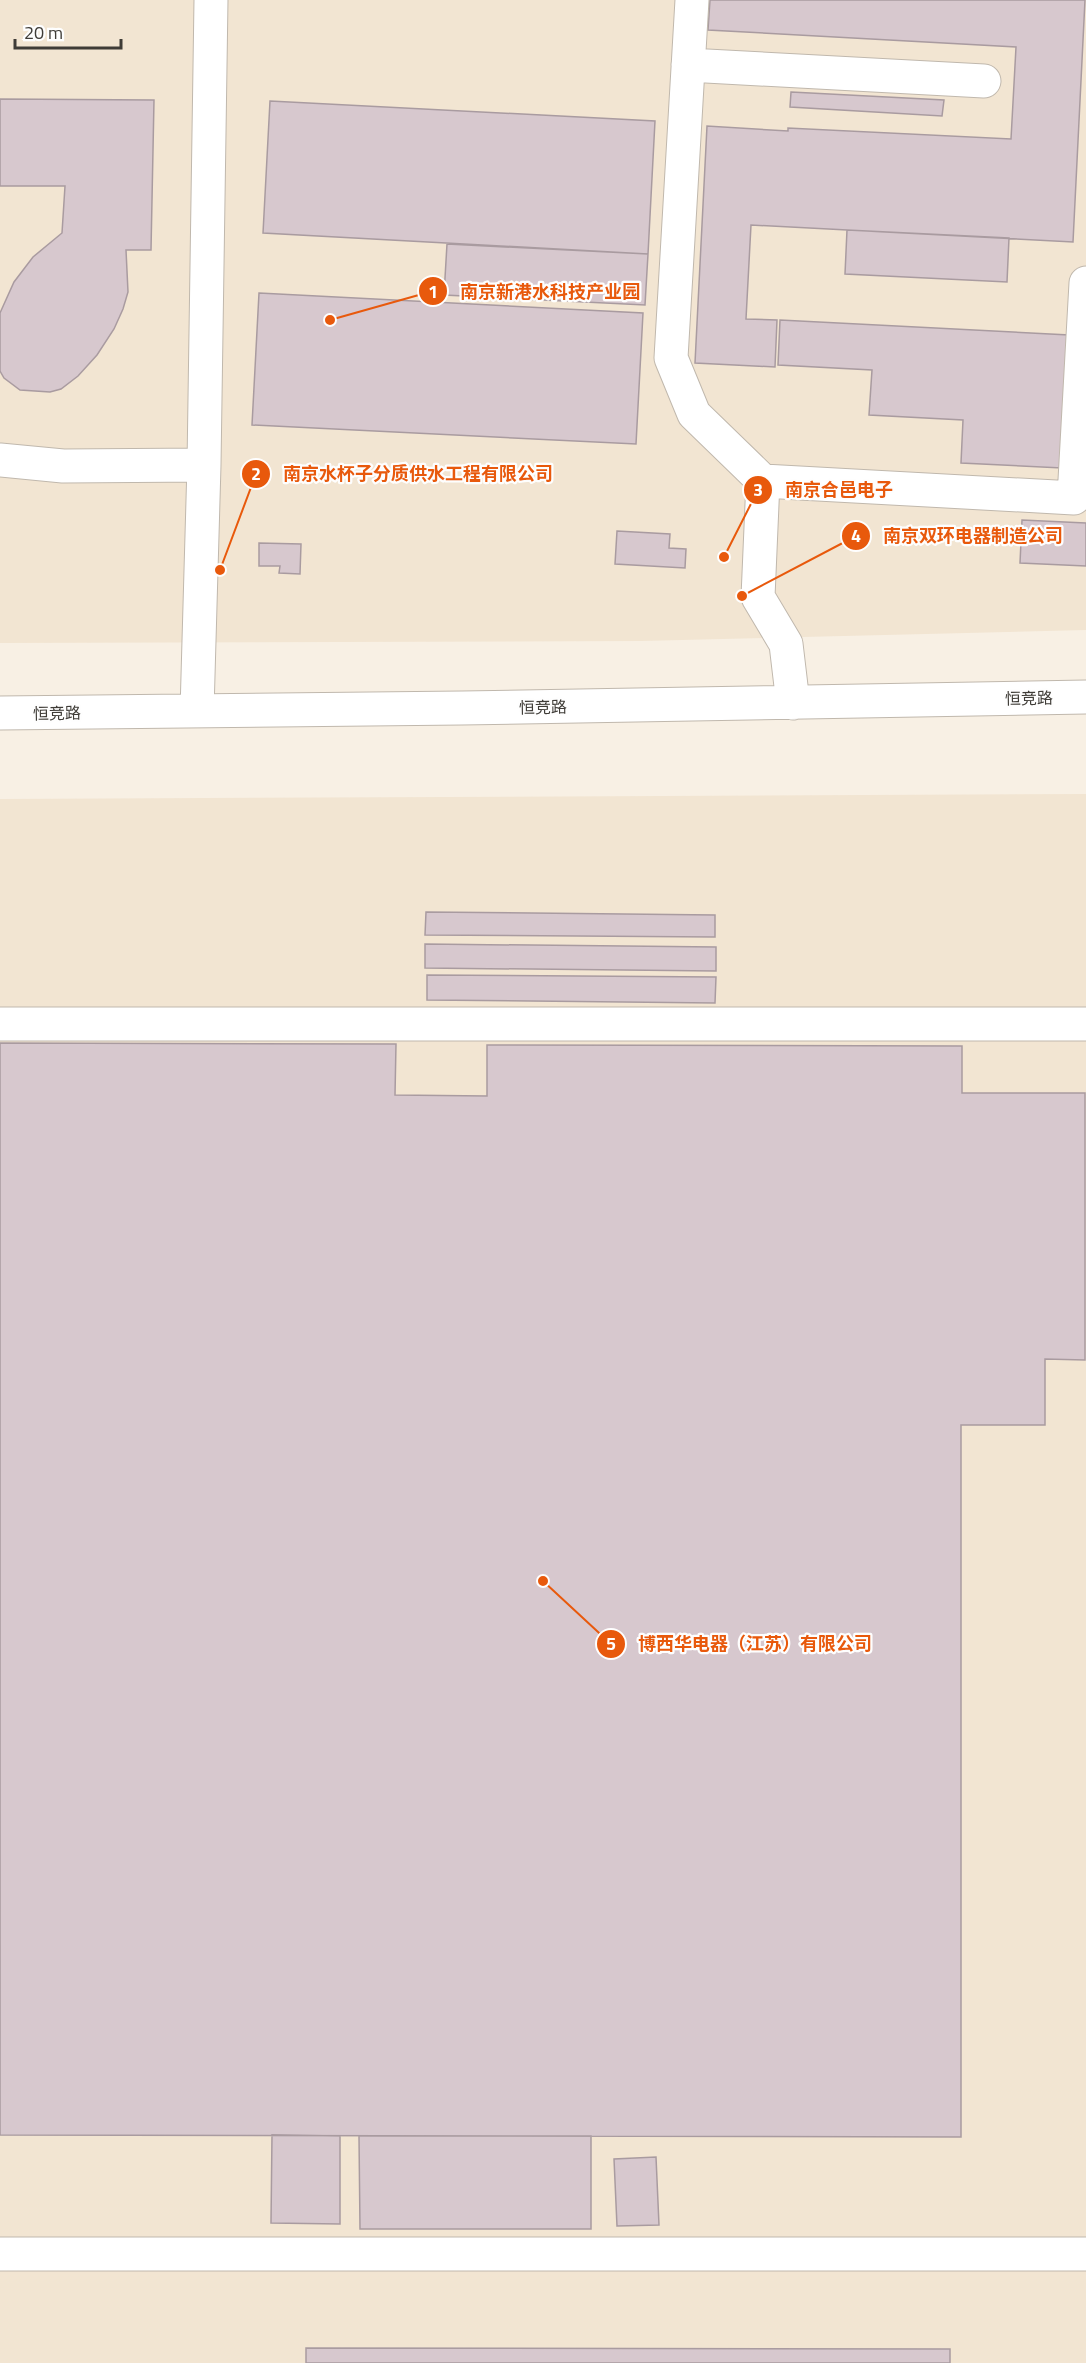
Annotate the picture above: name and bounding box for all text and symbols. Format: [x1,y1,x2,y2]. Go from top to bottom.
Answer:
scale bar [15,12,122,50]
text: 20 m [24,19,63,46]
callout: 南京新港水科技产业园 [418,273,652,309]
text: 1 [428,278,438,305]
text: 南京新港水科技产业园 [460,278,640,305]
callout: 南京水杯子分质供水工程有限公司 [241,456,565,492]
text: 2 [251,460,261,487]
text: 南京水杯子分质供水工程有限公司 [283,460,553,487]
callout: 南京合邑电子 [743,472,905,508]
text: 3 [753,476,763,503]
text: 南京合邑电子 [785,476,893,503]
callout: 南京双环电器制造公司 [841,518,1075,554]
text: 4 [851,522,861,549]
text: 南京双环电器制造公司 [883,522,1063,549]
street label: 恒竞路 [1005,686,1053,710]
street label: 恒竞路 [519,695,567,719]
street label: 恒竞路 [33,701,81,725]
callout: 博西华电器（江苏）有限公司 [596,1626,884,1662]
text: 5 [606,1630,616,1657]
text: 博西华电器（江苏）有限公司 [638,1630,872,1657]

